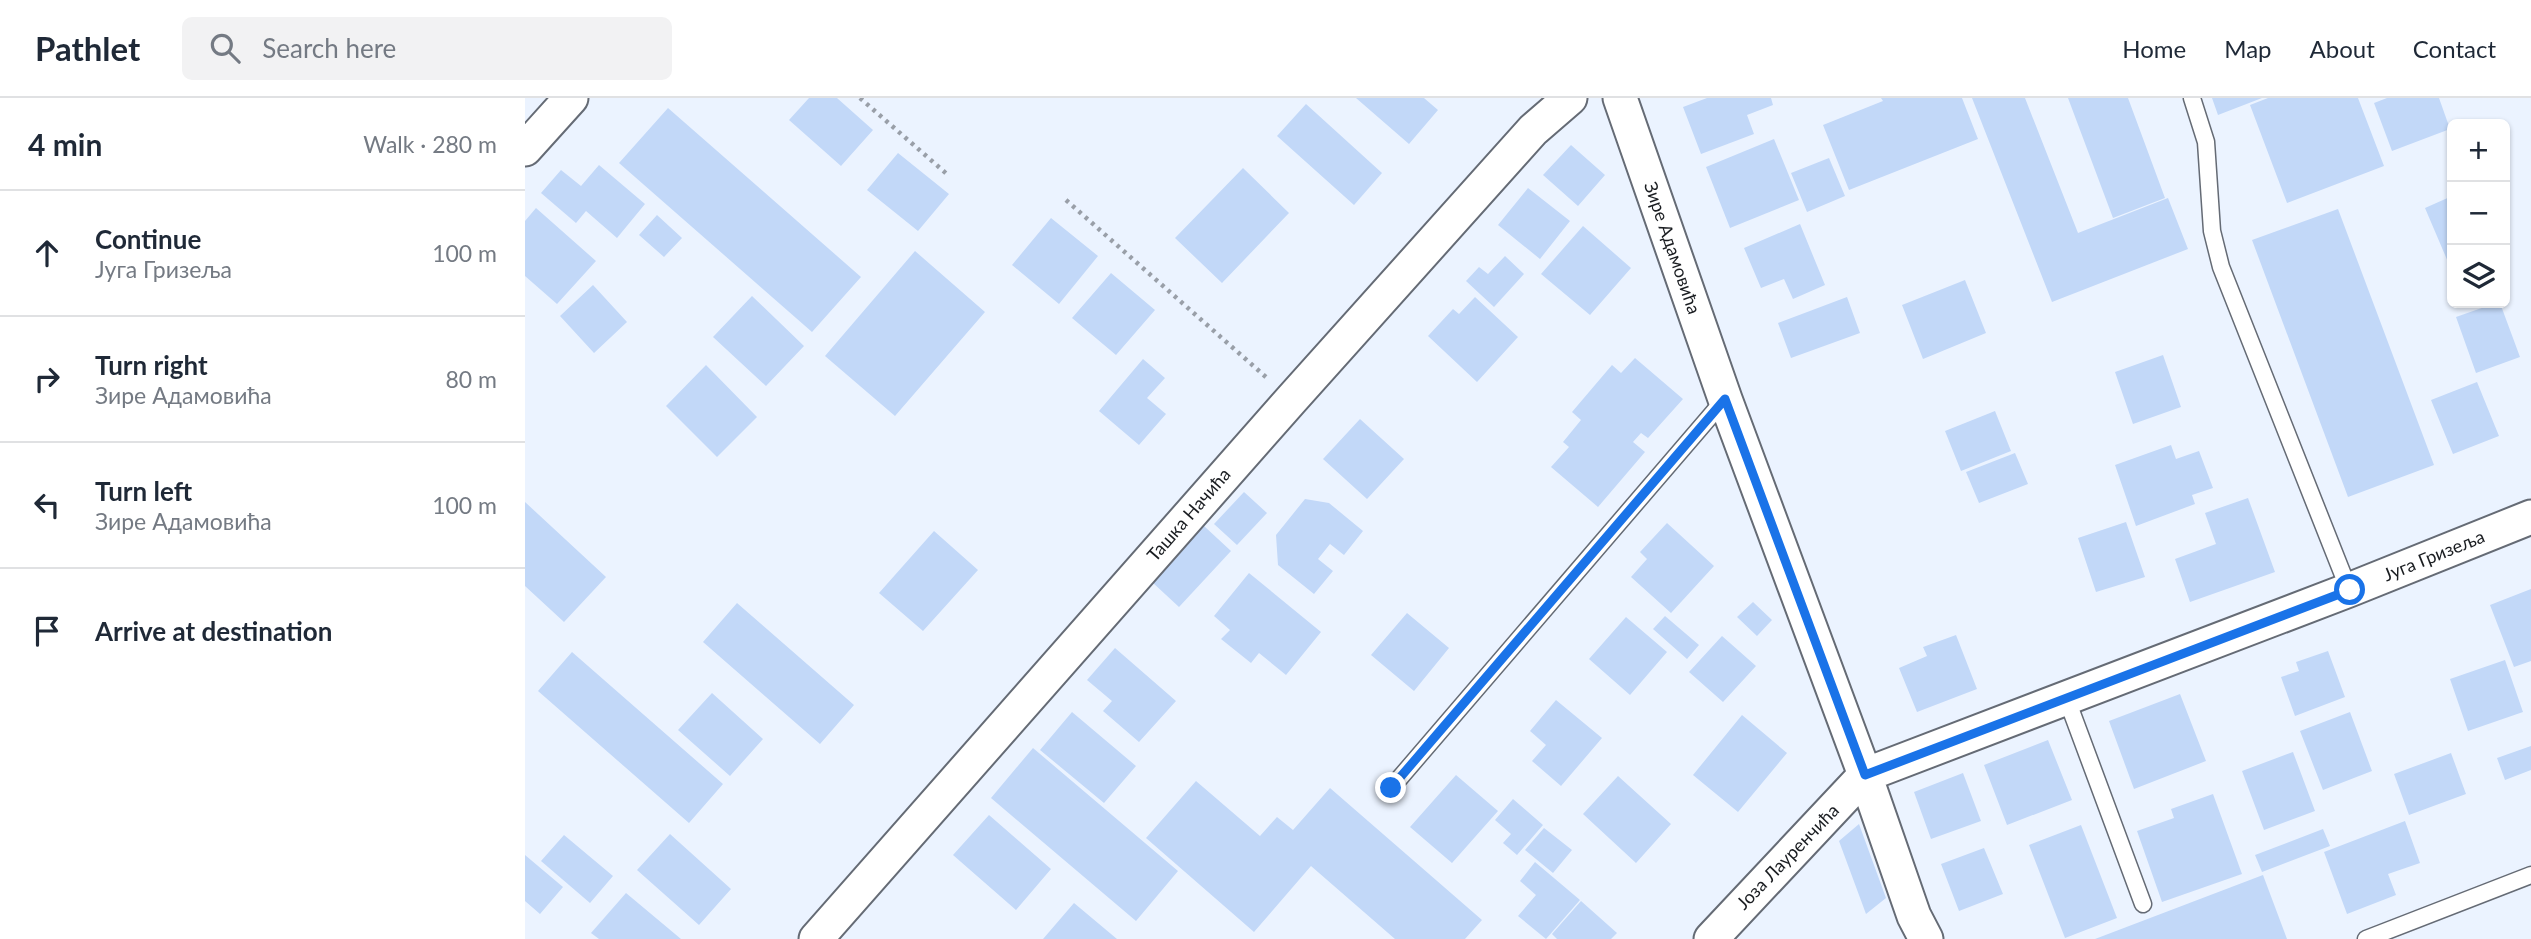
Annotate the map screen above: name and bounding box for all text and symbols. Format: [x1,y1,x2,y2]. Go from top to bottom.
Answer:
search box [182,17,672,80]
text: Pathlet [35,28,140,68]
icon: search [206,29,244,67]
text: Search here [262,32,396,64]
text: Home [2122,34,2186,63]
text: Map [2224,34,2272,63]
text: About [2310,34,2375,63]
text: Contact [2413,34,2496,63]
map controls [2447,119,2510,308]
button: + [2447,119,2510,182]
text: 4 min [28,126,102,162]
text: Walk · 280 m [363,130,497,158]
street label: Зире Адамовића [1640,179,1706,317]
button: − [2447,182,2510,245]
text: Continue [95,223,201,255]
icon: ahead [28,234,66,272]
text: 100 m [432,239,497,267]
button: layers [2447,245,2510,308]
text: Југа Гризеља [95,255,232,283]
text: Turn right [95,349,208,381]
icon: right [28,360,66,398]
text: 80 m [446,365,497,393]
text: Зире Адамовића [95,381,272,409]
street label: Ташка Начића [1142,463,1235,565]
text: Turn left [95,475,192,507]
icon: left [28,486,66,524]
text: 100 m [432,491,497,519]
text: Зире Адамовића [95,507,272,535]
street label: Југа Гризеља [2380,525,2487,585]
route start [2334,574,2365,605]
icon: arrive [28,612,66,650]
text: Arrive at destination [95,615,332,647]
route end [1375,772,1406,803]
street label: Јоза Лауренчића [1731,799,1843,914]

